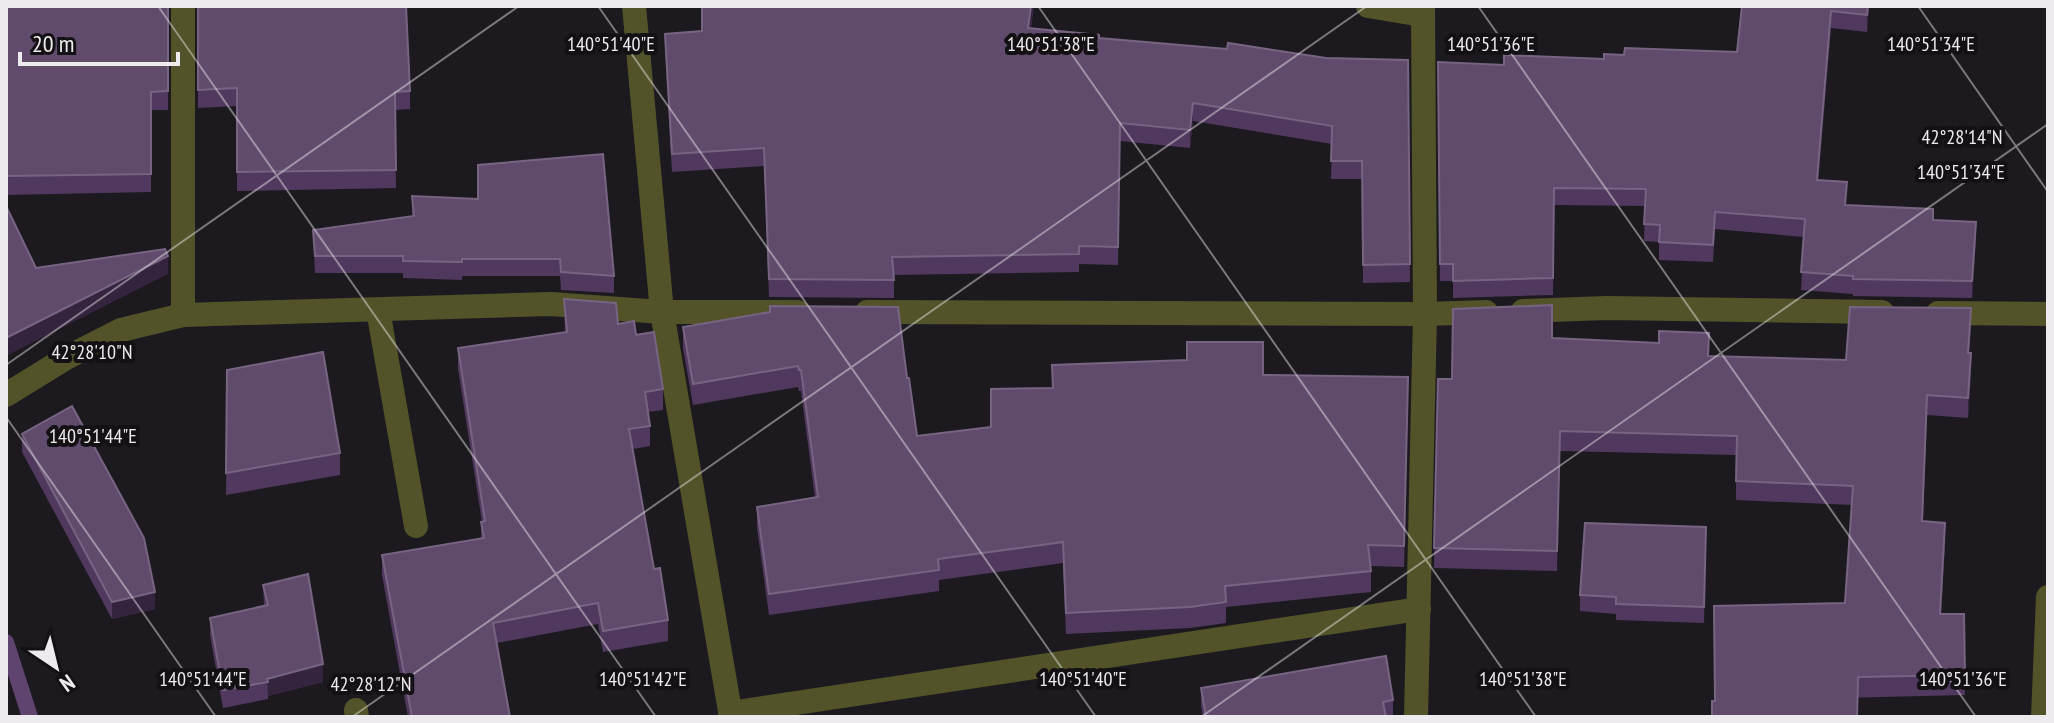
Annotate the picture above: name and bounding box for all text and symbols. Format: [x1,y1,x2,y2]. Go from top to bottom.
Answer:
scale bar [20,16,178,66]
text: 20 m [32,28,74,59]
text: 140°51'40"E [567,31,655,57]
text: 140°51'38"E [1007,31,1095,57]
text: 140°51'36"E [1447,31,1535,57]
text: 140°51'34"E [1887,31,1975,57]
text: 42°28'14"N [1922,124,2002,150]
text: 140°51'34"E [1917,159,2005,185]
text: 42°28'10"N [52,339,132,365]
text: 140°51'44"E [49,423,137,449]
north arrow [16,627,96,707]
text: 140°51'44"E [159,666,247,692]
text: 140°51'42"E [599,666,687,692]
text: 140°51'40"E [1039,666,1127,692]
text: 140°51'38"E [1479,666,1567,692]
text: 140°51'36"E [1919,666,2007,692]
text: N [55,669,80,698]
text: 42°28'12"N [331,671,411,697]

